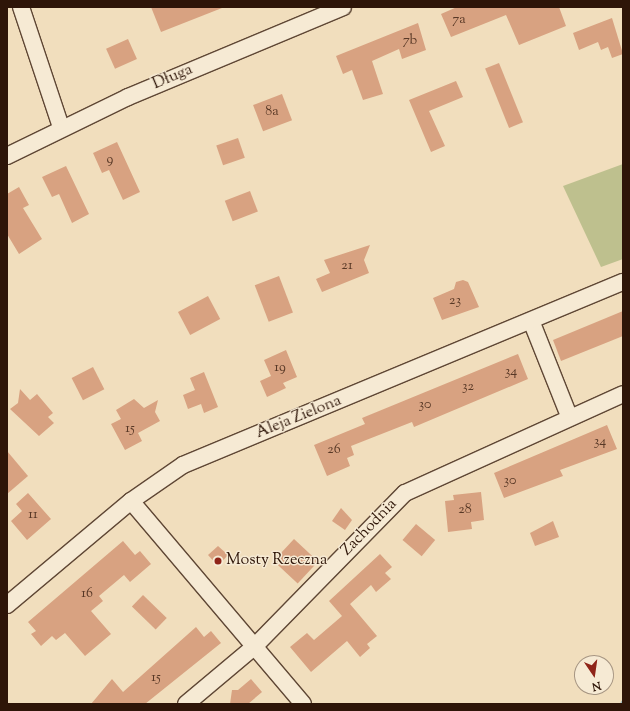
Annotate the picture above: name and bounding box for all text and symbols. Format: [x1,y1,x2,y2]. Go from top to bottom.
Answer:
house number: 7a [452,12,466,28]
house number: 7b [403,33,417,49]
street label: Długa [150,61,196,95]
house number: 8a [265,104,279,120]
house number: 9 [107,152,113,168]
house number: 21 [341,258,353,274]
house number: 23 [449,293,461,309]
house number: 19 [274,360,286,376]
house number: 34 [505,364,517,380]
house number: 32 [462,379,474,395]
street label: Aleja Zielona [253,392,345,444]
house number: 30 [419,397,431,413]
house number: 15 [125,421,135,437]
house number: 34 [594,434,606,450]
house number: 26 [327,442,341,458]
house number: 30 [504,473,516,489]
street label: Zachodnia [338,496,402,560]
house number: 28 [458,502,472,518]
house number: 11 [28,507,38,523]
place label: Mosty Rzeczna [226,551,327,571]
marker: Mosty Rzeczna [213,556,223,566]
house number: 16 [81,586,93,602]
north arrow [574,655,614,695]
house number: 15 [151,670,161,686]
text: N [590,677,603,695]

